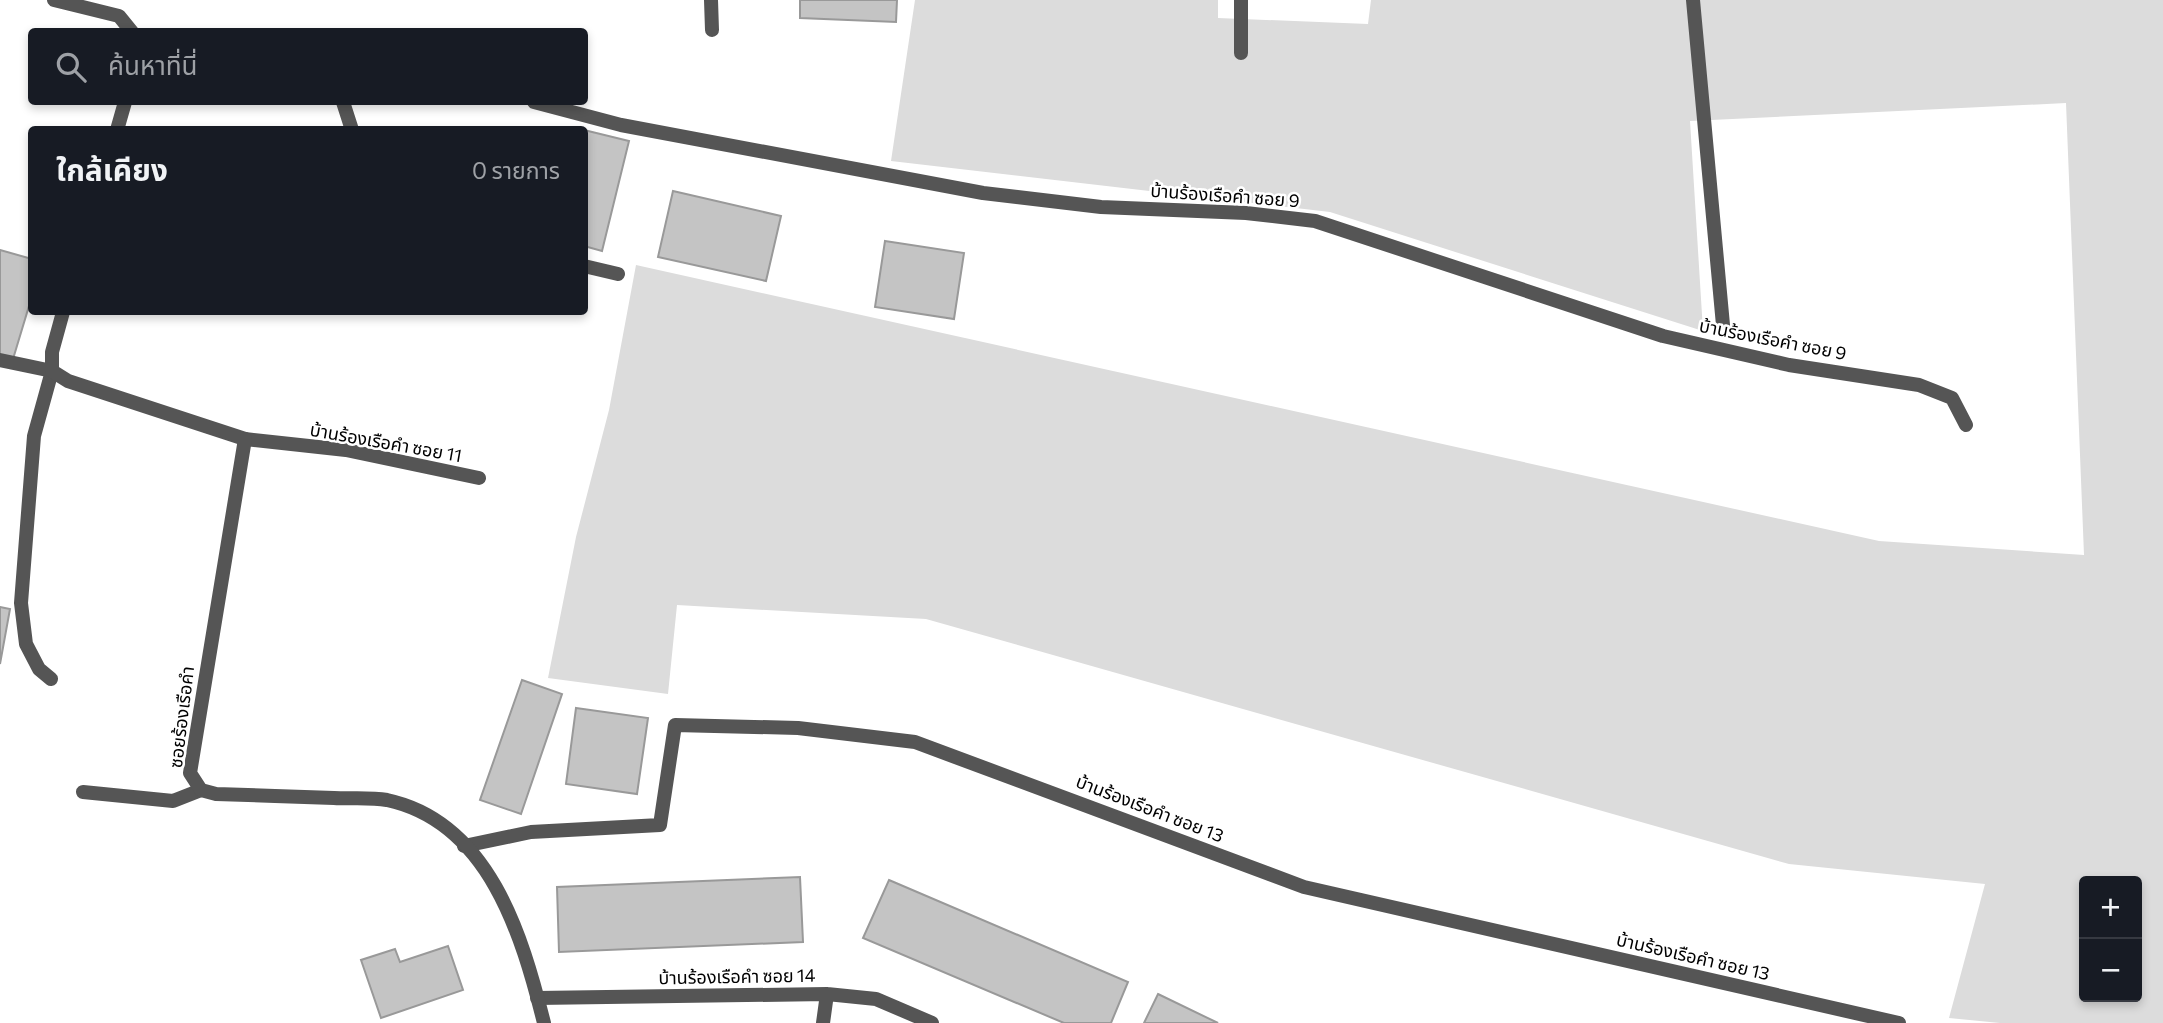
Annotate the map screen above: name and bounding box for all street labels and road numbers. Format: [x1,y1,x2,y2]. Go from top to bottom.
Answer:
street label: บ้านร้องเรือคำ ซอย 9 [1150,179,1300,211]
street label: บ้านร้องเรือคำ ซอย 9 [1698,314,1848,364]
street label: บ้านร้องเรือคำ ซอย 11 [308,418,464,466]
street label: ซอยร้องเรือคำ [164,665,198,769]
street label: บ้านร้องเรือคำ ซอย 13 [1073,770,1227,846]
street label: บ้านร้องเรือคำ ซอย 13 [1614,928,1772,984]
street label: บ้านร้องเรือคำ ซอย 14 [658,964,816,988]

